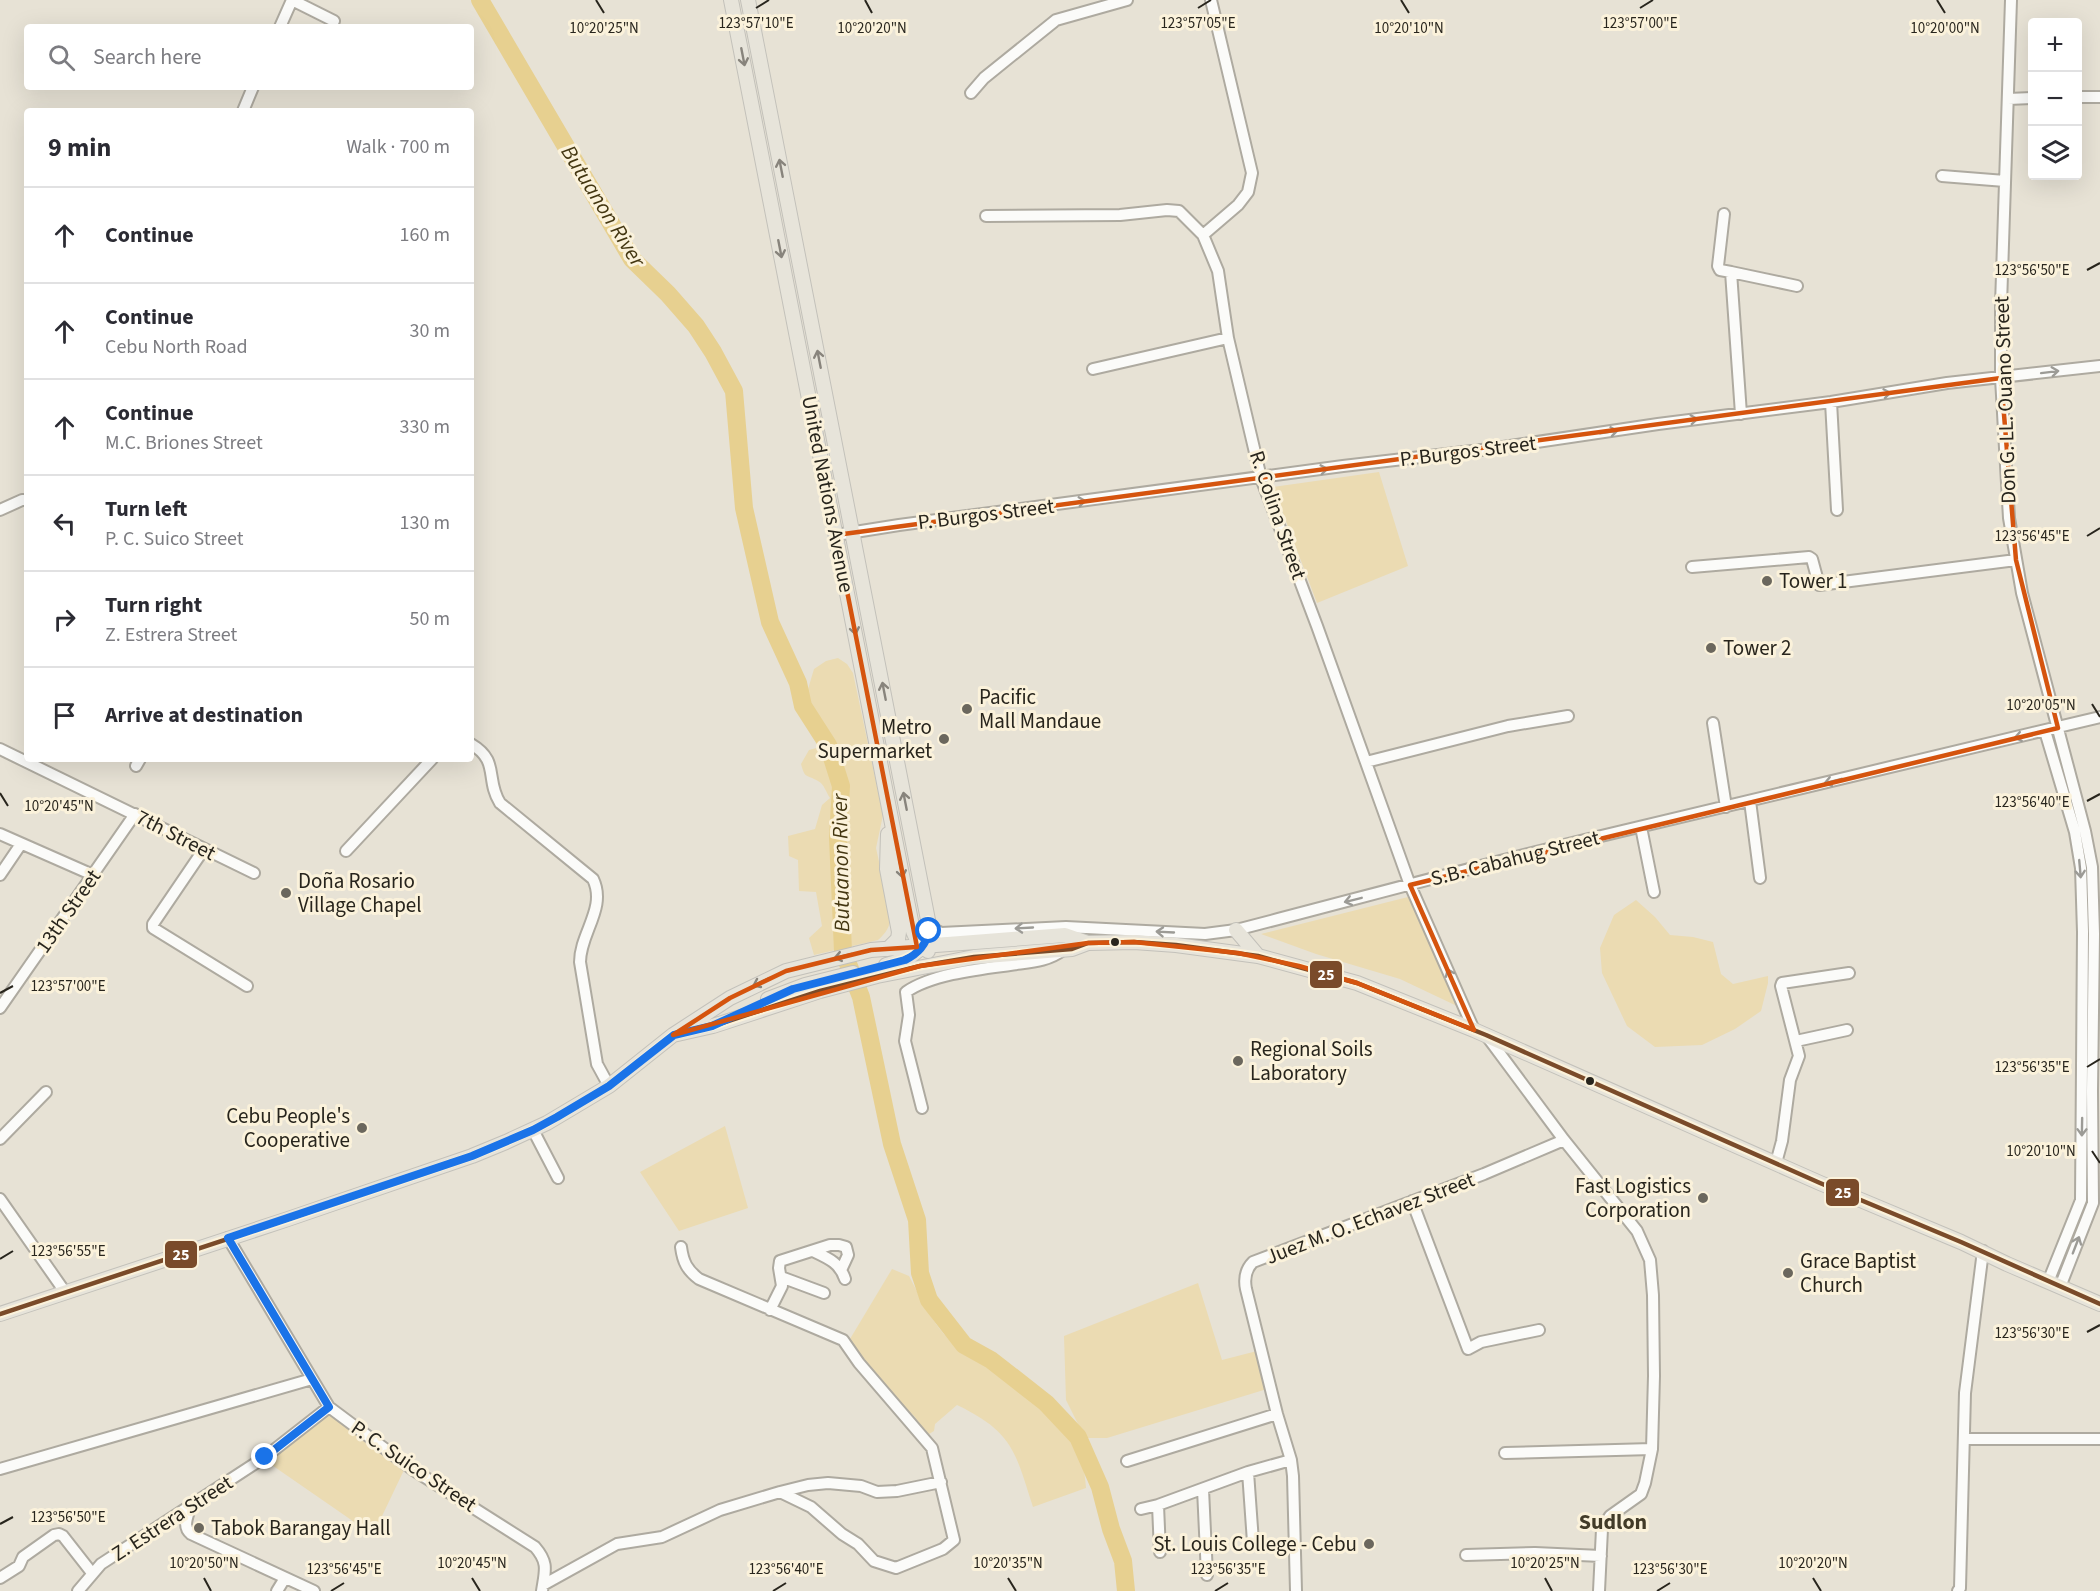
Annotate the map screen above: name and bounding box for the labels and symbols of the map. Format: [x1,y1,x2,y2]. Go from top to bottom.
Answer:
text: 123°57'10"E [718,13,794,34]
text: 123°57'05"E [1160,13,1236,34]
text: 123°57'00"E [1602,13,1678,34]
text: 10°20'25"N [569,18,639,39]
text: 10°20'20"N [837,18,907,39]
text: 10°20'10"N [1374,18,1444,39]
text: 10°20'00"N [1910,18,1980,39]
one-way arrow [737,48,749,67]
water label: Butuanon River [553,139,654,274]
one-way arrow [775,159,786,178]
one-way arrow [775,238,786,258]
text: 123°56'50"E [1994,260,2070,281]
street label: Don G. LL. Ouano Street [1986,296,2024,504]
one-way arrow [813,350,824,370]
one-way arrow [2040,366,2060,377]
one-way arrow [1872,388,1892,399]
street label: United Nations Avenue [794,393,862,595]
one-way arrow [1679,415,1698,426]
one-way arrow [1598,427,1618,438]
street label: P. Burgos Street [1398,428,1538,474]
street label: R. Colina Street [1242,447,1314,583]
one-way arrow [1308,464,1328,475]
street label: P. Burgos Street [916,491,1056,537]
one-way arrow [1067,496,1086,507]
text: 123°56'45"E [1994,526,2070,547]
place label: Tower 1 [1779,566,1848,596]
marker: Tower 1 [1760,574,1774,588]
one-way arrow [849,615,860,635]
place label: Tower 2 [1723,633,1792,663]
marker: Tower 2 [1704,641,1718,655]
one-way arrow [878,681,889,701]
place label: Pacific Mall Mandaue [979,682,1101,736]
text: 10°20'05"N [2006,695,2076,716]
marker: Pacific Mall Mandaue [960,702,974,716]
place label: Metro Supermarket [817,712,932,766]
one-way arrow [2014,731,2033,743]
marker: Metro Supermarket [937,732,951,746]
one-way arrow [1824,776,1843,788]
one-way arrow [899,791,910,811]
water label: Butuanon River [824,792,858,932]
text: 123°56'40"E [1994,792,2070,813]
text: 10°20'45"N [24,796,94,817]
street label: 7th Street [131,802,221,868]
street label: S.B. Cabahug Street [1427,823,1603,893]
one-way arrow [896,858,907,878]
one-way arrow [2075,859,2086,879]
street label: 13th Street [28,863,108,959]
place label: Doña Rosario Village Chapel [298,866,422,920]
marker: Doña Rosario Village Chapel [279,886,293,900]
one-way arrow [1344,894,1363,906]
route start [915,917,941,943]
one-way arrow [1015,922,1035,933]
one-way arrow [1155,926,1175,937]
unlabelled marker [1109,936,1121,948]
one-way arrow [834,951,853,963]
line badge: 25 [1309,960,1343,989]
text: 25 [1318,964,1334,986]
one-way arrow [1444,968,1456,986]
text: 123°57'00"E [30,976,106,997]
one-way arrow [752,977,770,989]
place label: Regional Soils Laboratory [1250,1034,1373,1088]
marker: Regional Soils Laboratory [1231,1054,1245,1068]
text: 123°56'35"E [1994,1057,2070,1078]
unlabelled marker [1584,1075,1596,1087]
place label: Cebu People's Cooperative [226,1101,350,1155]
one-way arrow [2076,1117,2088,1137]
marker: Cebu People's Cooperative [355,1121,369,1135]
text: 10°20'10"N [2006,1141,2076,1162]
street label: Juez M. O. Echavez Street [1261,1164,1479,1272]
place label: Fast Logistics Corporation [1575,1171,1691,1225]
line badge: 25 [1825,1178,1860,1207]
text: 25 [1835,1182,1851,1204]
marker: Fast Logistics Corporation [1696,1191,1710,1205]
one-way arrow [2071,1236,2082,1255]
line badge: 25 [164,1240,198,1269]
text: 123°56'55"E [30,1241,106,1262]
text: 25 [173,1244,189,1266]
place label: Grace Baptist Church [1800,1246,1916,1300]
marker: Grace Baptist Church [1781,1266,1795,1280]
text: 123°56'30"E [1994,1323,2070,1344]
street label: P. C. Suico Street [345,1413,483,1519]
route end [251,1443,277,1469]
street label: Z. Estrera Street [106,1468,238,1568]
district label: Sudlon [1579,1506,1647,1538]
text: 123°56'50"E [30,1507,106,1528]
place label: Tabok Barangay Hall [211,1513,391,1543]
marker: Tabok Barangay Hall [192,1521,206,1535]
place label: St. Louis College - Cebu [1153,1529,1357,1559]
marker: St. Louis College - Cebu [1362,1537,1376,1551]
text: 10°20'50"N [169,1553,239,1574]
text: 10°20'45"N [437,1553,507,1574]
text: 10°20'35"N [973,1553,1043,1574]
text: 10°20'25"N [1510,1553,1580,1574]
text: 10°20'20"N [1778,1553,1848,1574]
text: 123°56'45"E [306,1559,382,1580]
text: 123°56'40"E [748,1559,824,1580]
text: 123°56'35"E [1190,1559,1266,1580]
text: 123°56'30"E [1632,1559,1708,1580]

